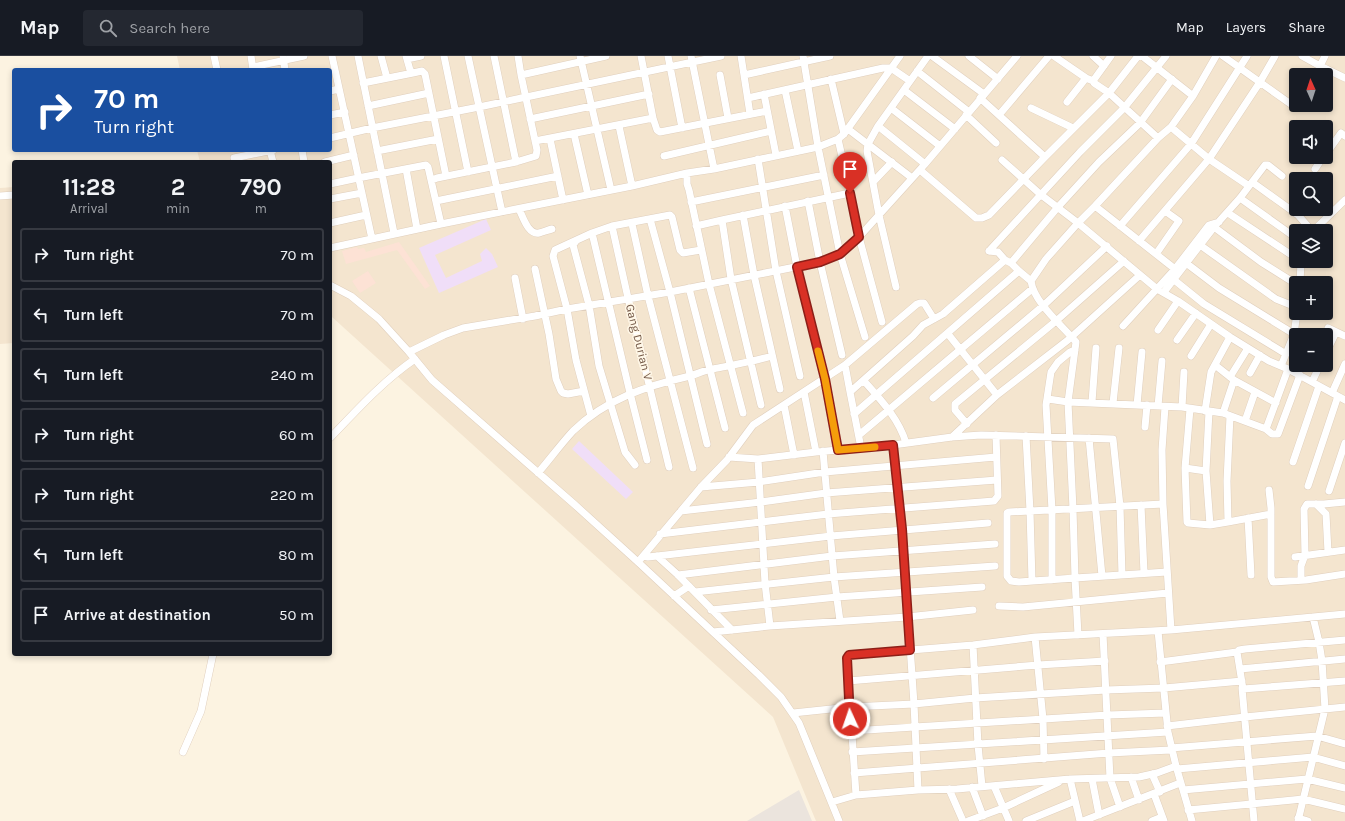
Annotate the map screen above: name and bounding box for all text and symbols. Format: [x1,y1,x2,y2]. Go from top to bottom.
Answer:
search box [83,10,363,46]
text: Map [20,17,59,39]
icon: search [97,17,119,39]
text: Search here [129,19,210,37]
text: Map [1176,19,1204,36]
text: Layers [1226,19,1266,36]
text: Share [1288,19,1325,36]
north arrow [1289,68,1333,112]
map controls [1289,68,1333,372]
text: 70 m [94,82,159,115]
icon: right [28,84,80,136]
text: Turn right [94,116,174,138]
button: sound [1289,120,1333,164]
pin [833,152,867,193]
icon: arrive [839,158,861,180]
button: search [1289,172,1333,216]
text: 11:28 [62,173,116,201]
text: 2 [171,173,185,201]
text: 790 [240,173,282,201]
text: Arrival [70,201,108,216]
text: min [166,201,190,216]
text: m [255,201,267,216]
button: layers [1289,224,1333,268]
icon: right [30,244,52,266]
text: Turn right [64,246,134,264]
text: 70 m [280,246,314,264]
button: + [1289,276,1333,320]
street label: Gang Durian V [623,303,655,382]
icon: left [30,304,52,326]
text: Turn left [64,306,123,324]
text: 70 m [280,306,314,324]
button: − [1289,328,1333,372]
icon: left [30,364,52,386]
text: Turn left [64,366,123,384]
text: 240 m [270,366,314,384]
icon: right [30,424,52,446]
text: Turn right [64,426,134,444]
text: 60 m [279,426,314,444]
icon: right [30,484,52,506]
text: Turn right [64,486,134,504]
text: 220 m [270,486,314,504]
icon: left [30,544,52,566]
text: Turn left [64,546,123,564]
text: 80 m [278,546,314,564]
icon: arrive [30,604,52,626]
text: Arrive at destination [64,606,211,624]
text: 50 m [279,606,314,624]
position arrow [829,698,871,740]

